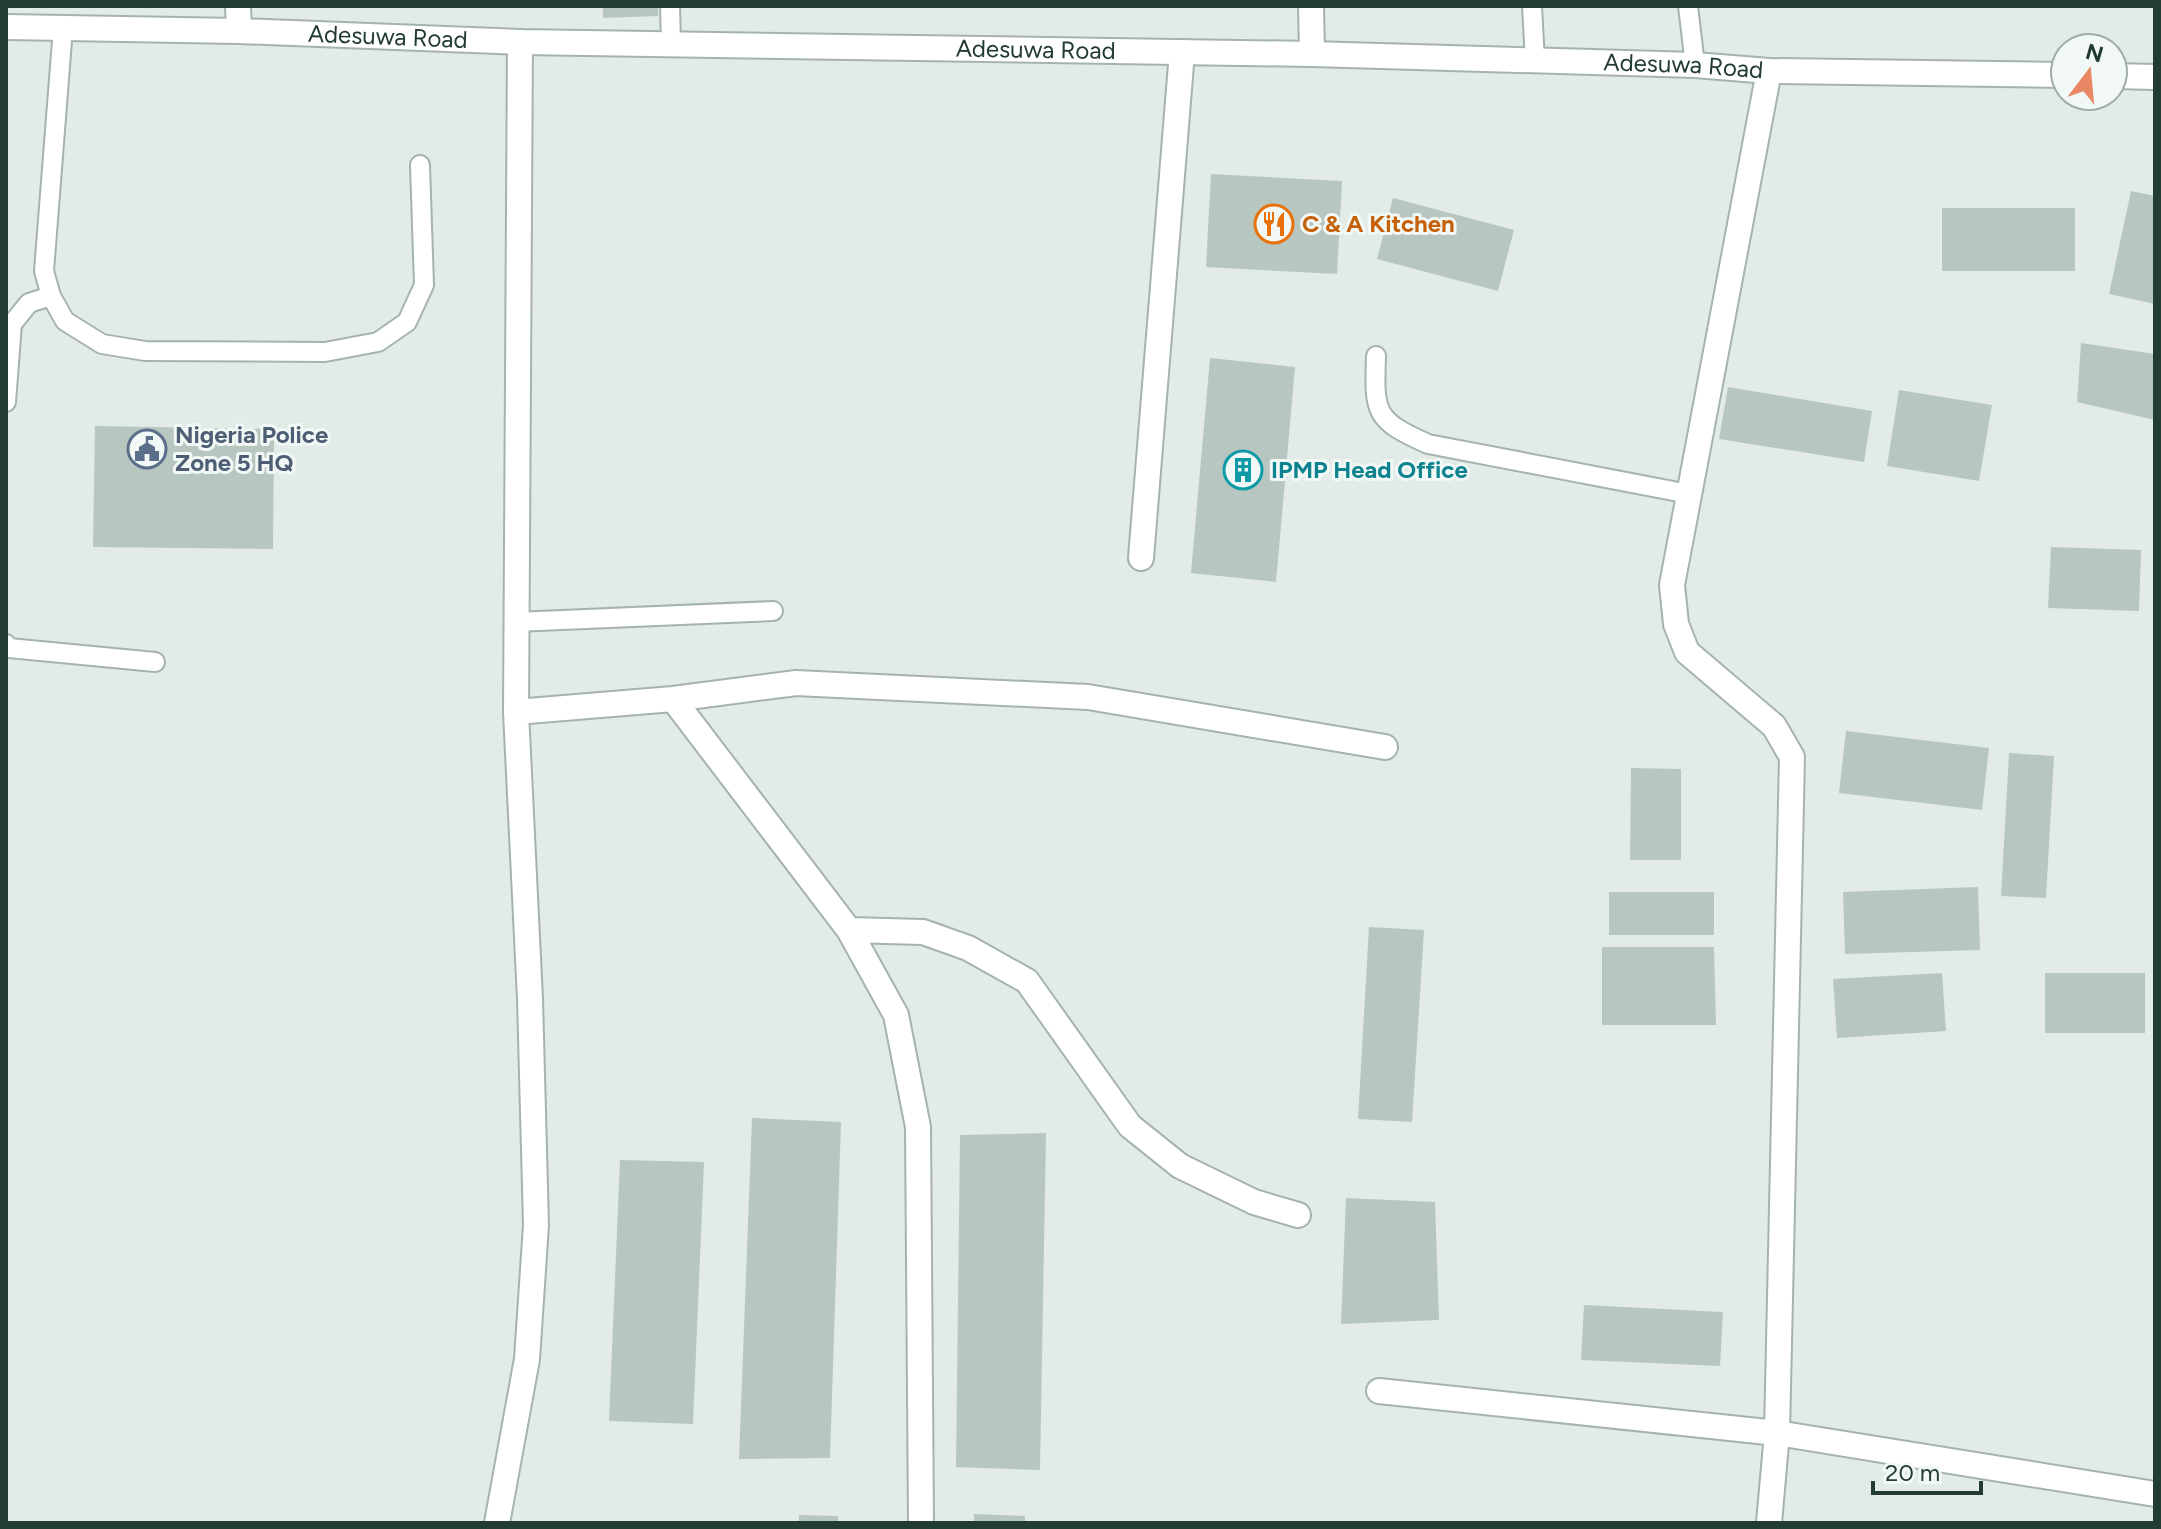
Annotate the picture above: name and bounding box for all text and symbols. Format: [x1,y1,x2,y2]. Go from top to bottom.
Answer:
street label: Adesuwa Road [307,19,468,54]
north arrow [2049,32,2129,112]
street label: Adesuwa Road [956,34,1116,65]
text: N [2082,38,2106,69]
street label: Adesuwa Road [1603,47,1764,84]
restaurant icon: C & A Kitchen [1253,203,1295,245]
place label: C & A Kitchen [1302,209,1455,238]
place label: Nigeria Police Zone 5 HQ [175,420,328,477]
public building icon: Nigeria Police Zone 5 HQ [126,428,168,470]
building icon: IPMP Head Office [1222,449,1264,491]
place label: IPMP Head Office [1271,455,1468,484]
scale bar [1873,1445,1981,1495]
text: 20 m [1885,1458,1940,1487]

